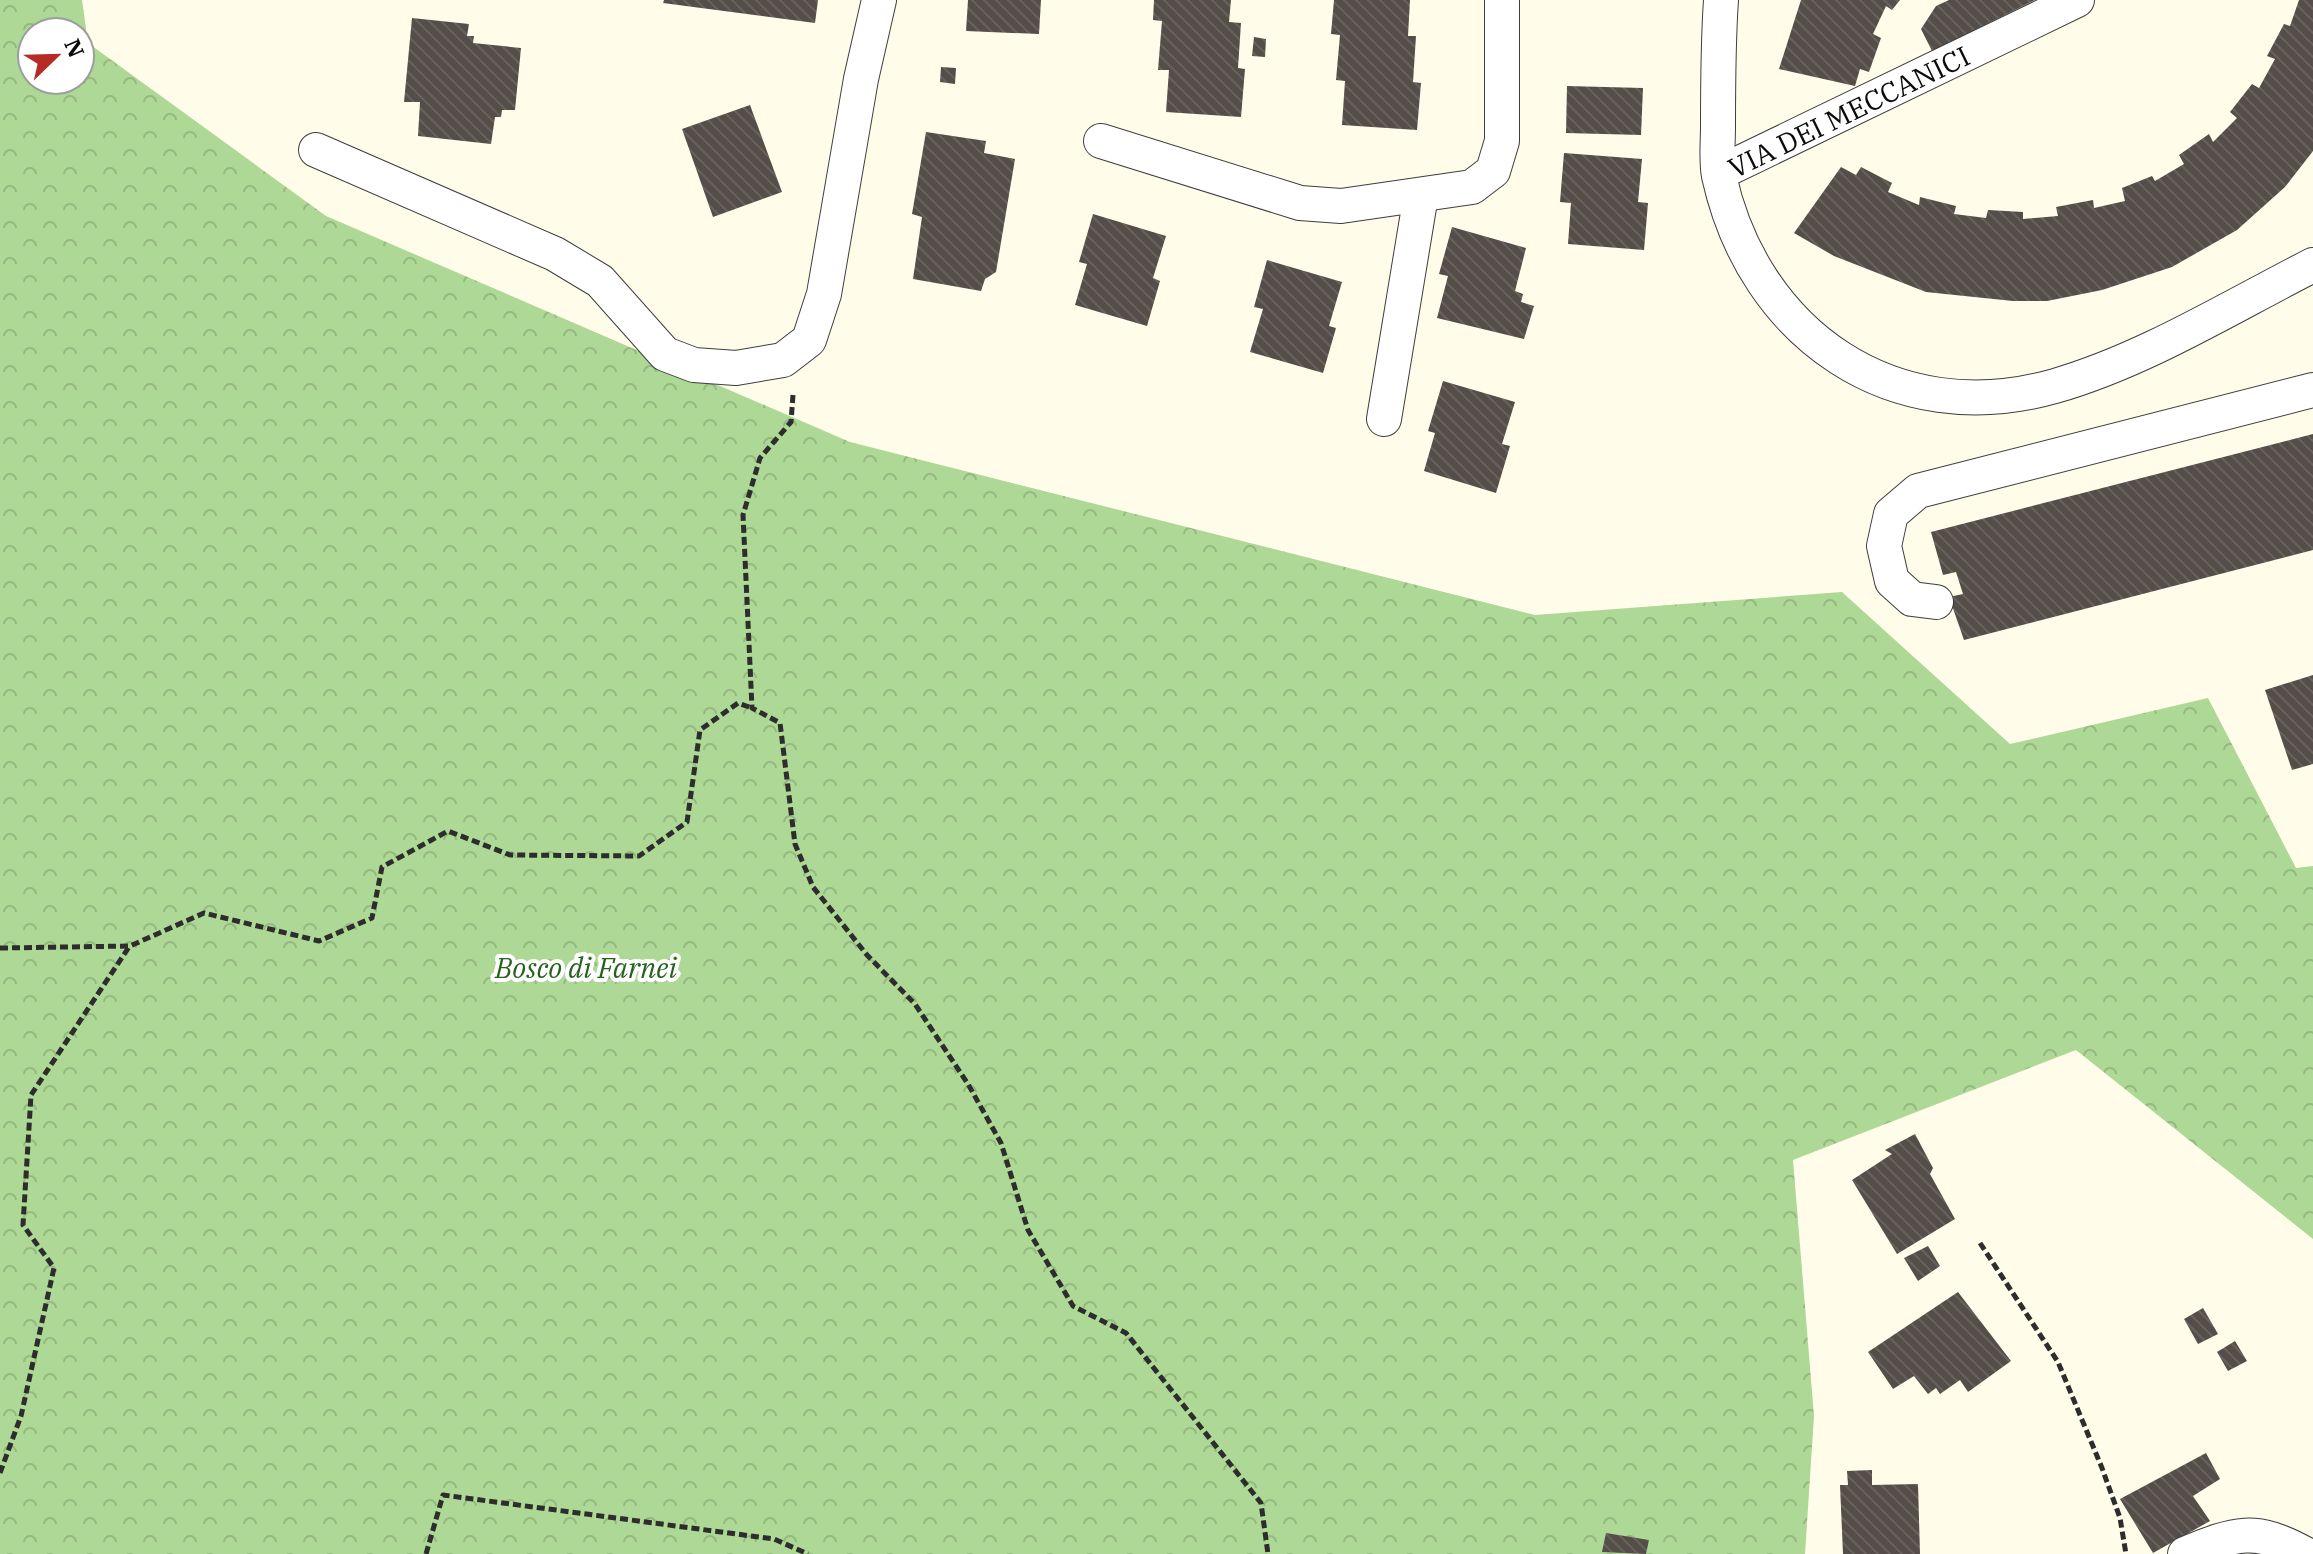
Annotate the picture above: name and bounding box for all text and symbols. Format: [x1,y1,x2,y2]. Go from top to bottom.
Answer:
north arrow [16,16,96,96]
text: N [58,34,92,62]
street label: VIA DEI MECCANICI [1722,37,1976,186]
park label: Bosco di Farnei [494,949,678,986]

